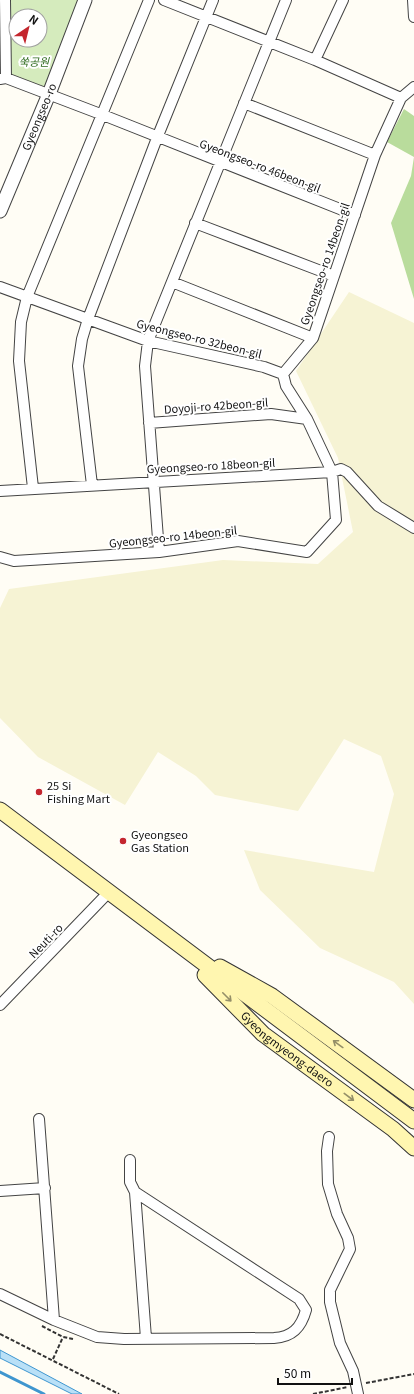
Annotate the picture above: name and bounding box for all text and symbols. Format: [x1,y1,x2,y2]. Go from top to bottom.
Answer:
north arrow [8,8,48,48]
text: N [26,10,42,28]
park label: 쑥공원 [19,53,50,69]
street label: Gyeongseo-ro [17,80,60,153]
street label: Gyeongseo-ro 46beon-gil [197,135,323,196]
street label: Gyeongseo-ro 14beon-gil [296,200,353,327]
street label: Gyeongseo-ro 32beon-gil [135,315,264,361]
street label: Doyoji-ro 42beon-gil [163,393,268,417]
street label: Gyeongseo-ro 18beon-gil [146,454,276,476]
street label: Gyeongseo-ro 14beon-gil [108,521,238,551]
place label: 25 Si Fishing Mart [47,777,110,806]
marker: 25 Si Fishing Mart [34,787,44,797]
place label: Gyeongseo Gas Station [131,826,189,855]
marker: Gyeongseo Gas Station [118,836,128,846]
street label: Neuti-ro [25,919,66,961]
one-way arrow [222,992,232,1002]
street label: Gyeongmyeong-daero [238,1007,338,1090]
one-way arrow [332,1040,343,1048]
one-way arrow [343,1093,354,1102]
scale bar [278,1360,352,1386]
text: 50 m [284,1364,311,1381]

